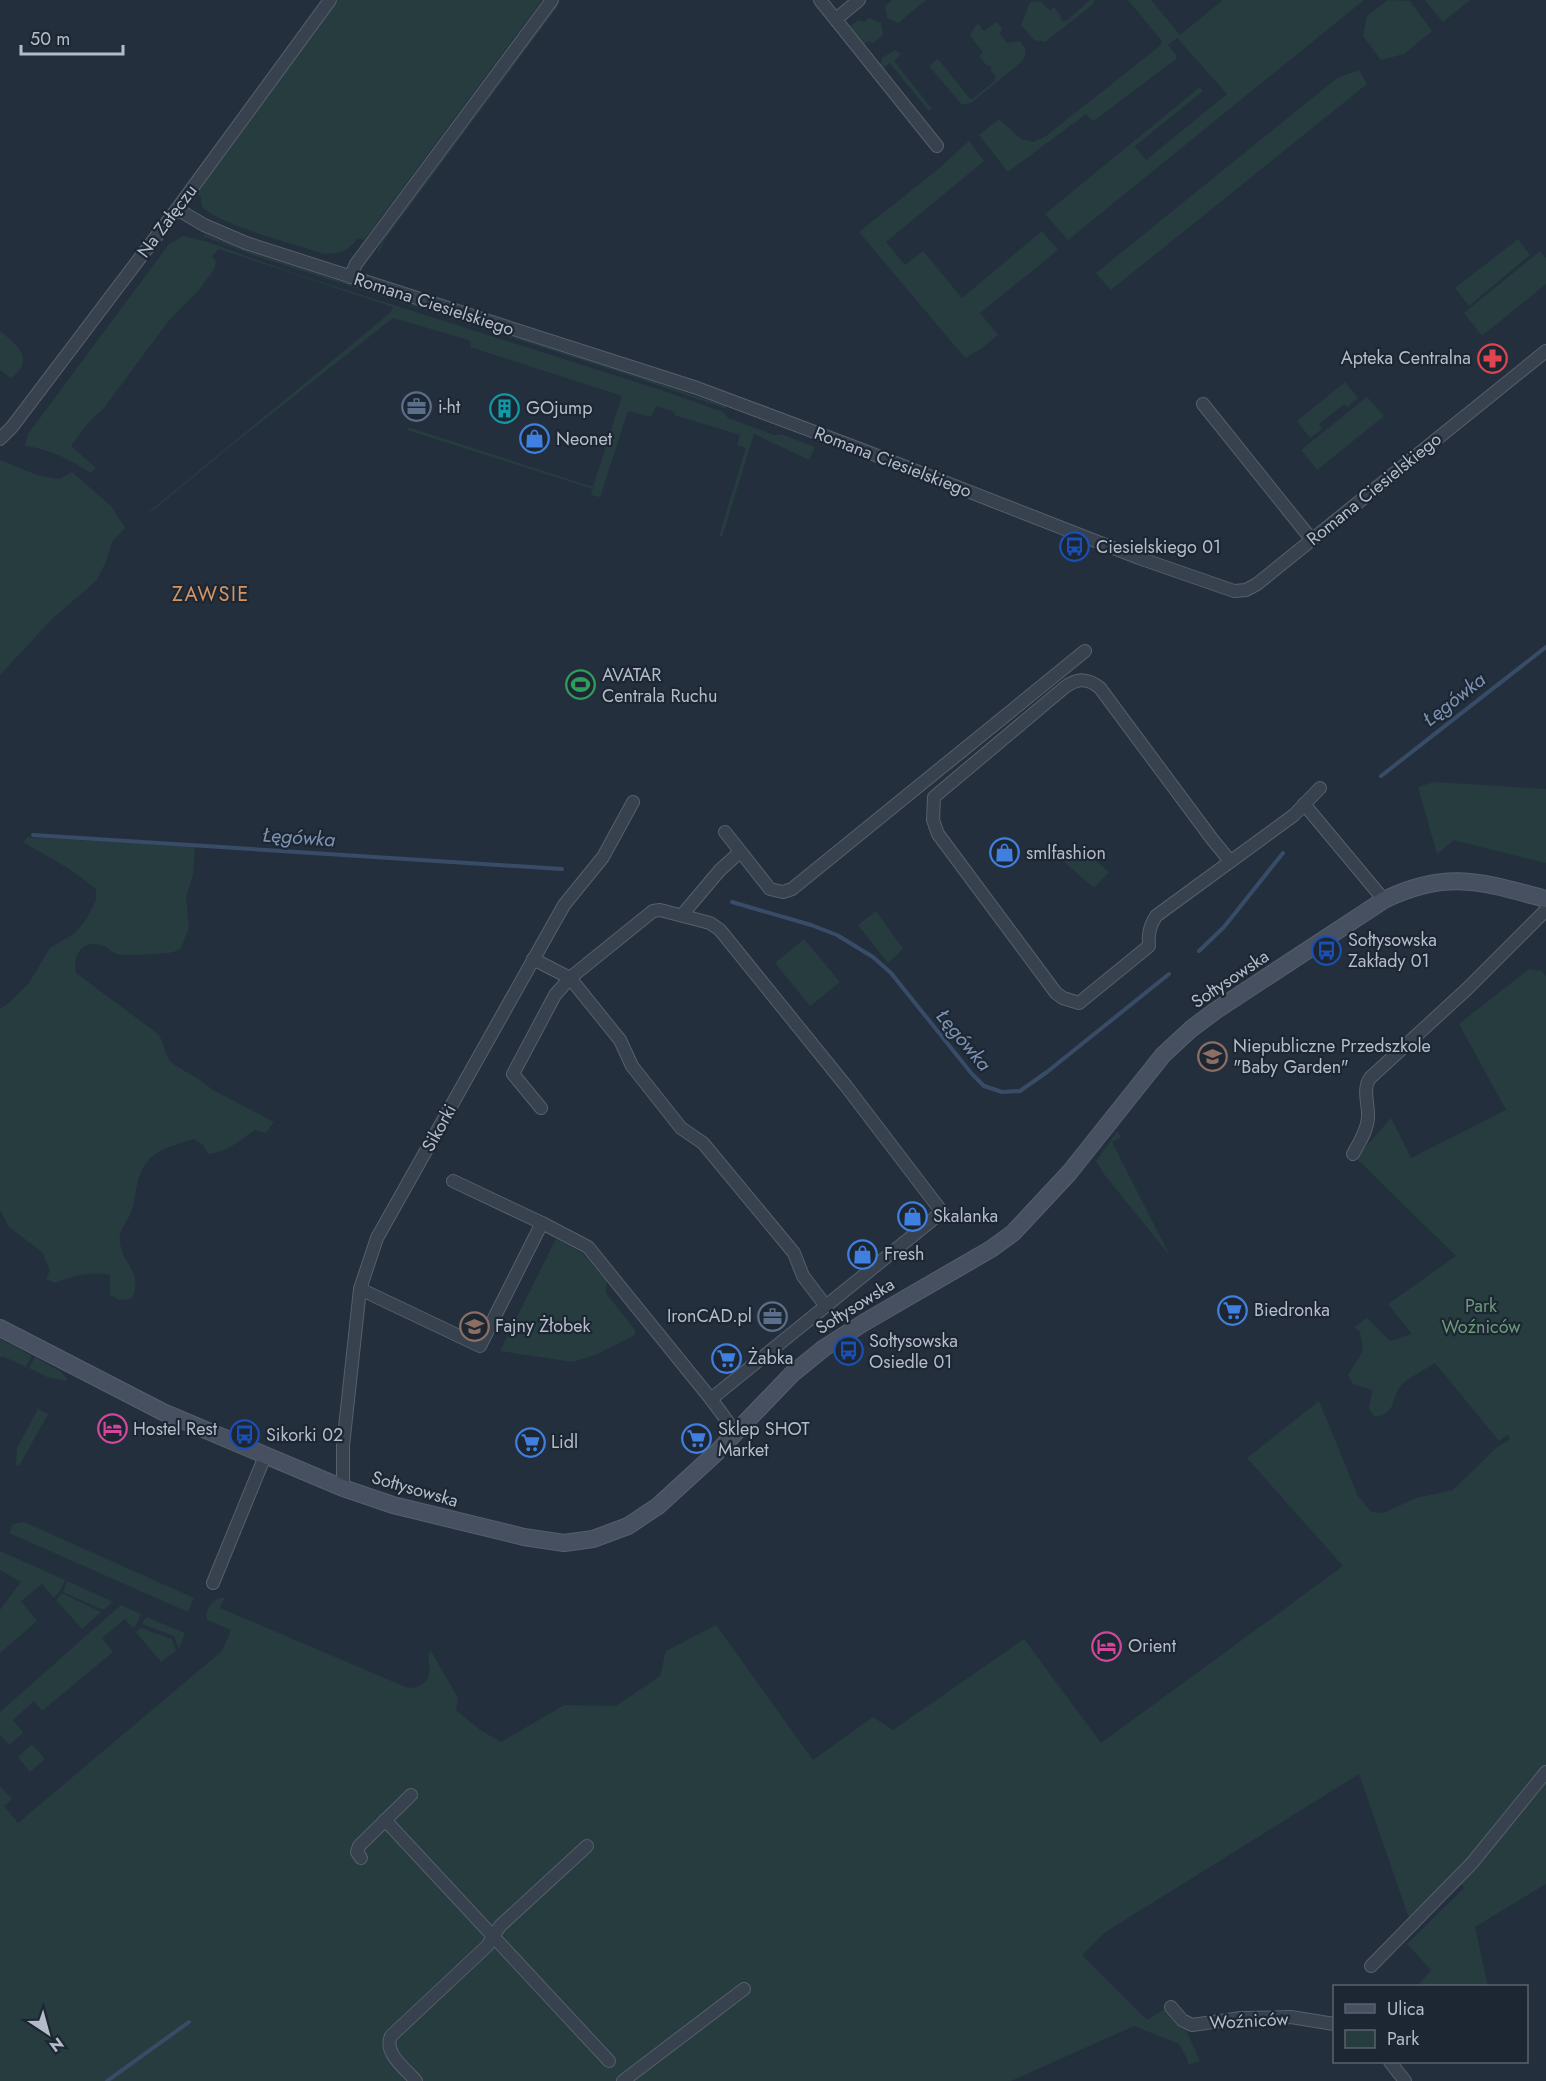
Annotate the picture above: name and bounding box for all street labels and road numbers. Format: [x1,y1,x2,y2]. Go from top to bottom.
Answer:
street label: Na Załęczu [131,179,203,263]
street label: Romana Ciesielskiego [351,266,518,342]
street label: Romana Ciesielskiego [810,420,976,504]
street label: Romana Ciesielskiego [1301,426,1447,552]
street label: Sołtysowska [1186,943,1274,1015]
street label: Sikorki [415,1099,463,1157]
street label: Sołtysowska [810,1271,900,1341]
street label: Sołtysowska [369,1464,461,1514]
street label: Woźniców [1209,2006,1290,2036]

